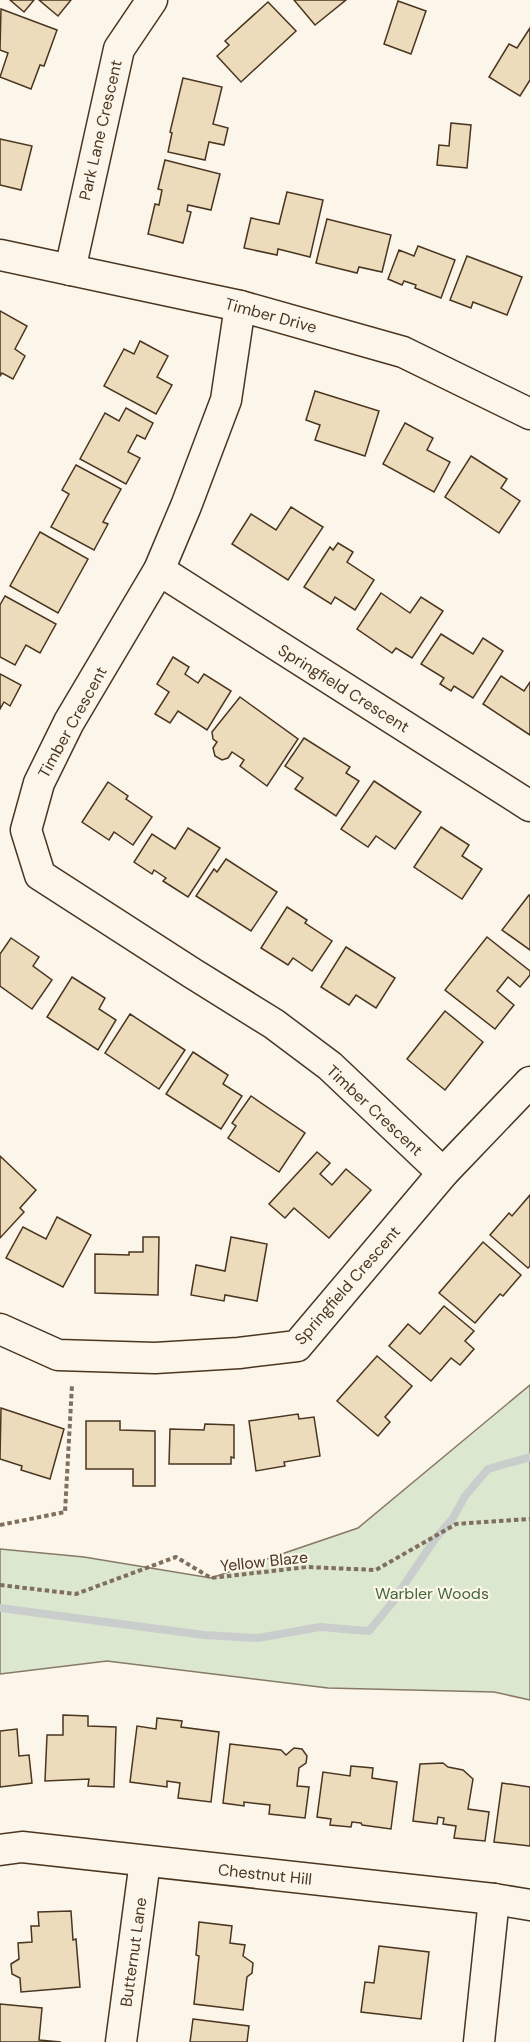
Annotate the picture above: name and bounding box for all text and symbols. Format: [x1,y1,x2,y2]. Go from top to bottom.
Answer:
street label: Park Lane Crescent [74,58,127,202]
street label: Timber Drive [223,293,319,338]
street label: Springfield Crescent [274,640,413,737]
street label: Timber Crescent [33,663,112,782]
street label: Timber Crescent [322,1060,427,1160]
street label: Springfield Crescent [290,1221,405,1349]
street label: Yellow Blaze [219,1546,309,1577]
park label: Warbler Woods [375,1583,489,1604]
street label: Chestnut Hill [217,1859,313,1890]
street label: Butternut Lane [115,1896,152,2008]

